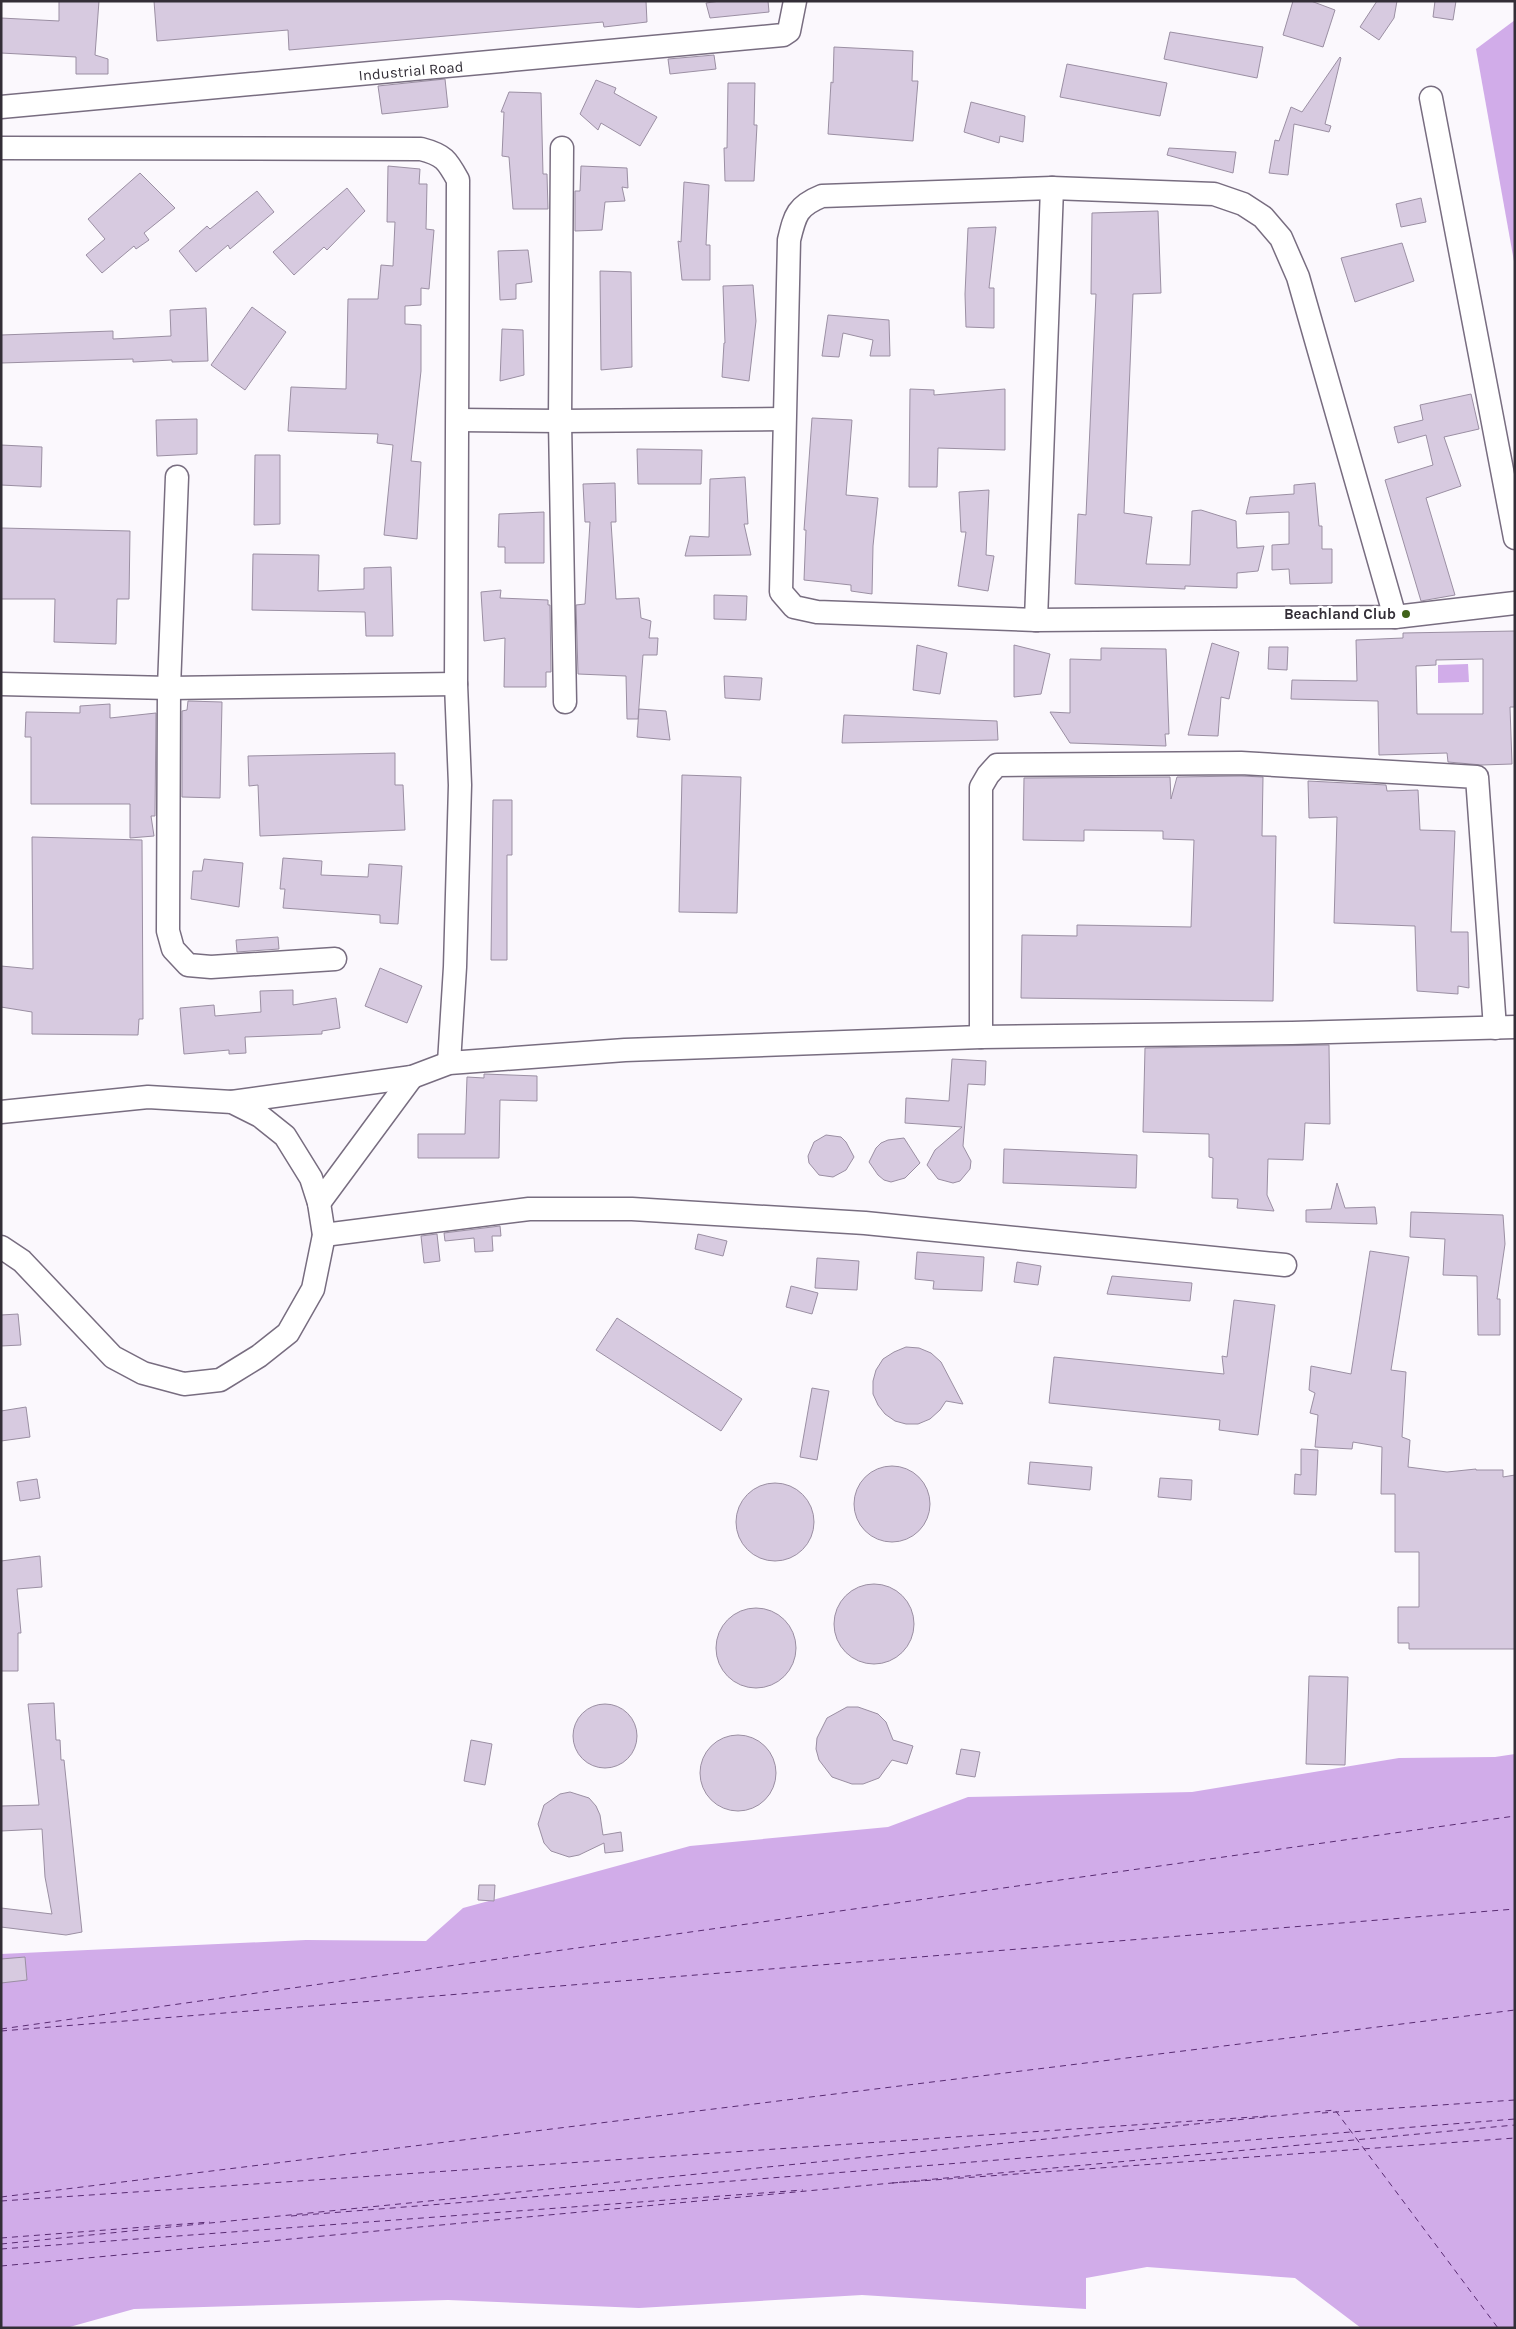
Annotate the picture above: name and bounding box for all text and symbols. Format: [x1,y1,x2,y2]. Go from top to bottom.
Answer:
street label: Industrial Road [358,57,464,85]
place label: Beachland Club [1284,605,1396,623]
marker: Beachland Club [1400,608,1412,620]

